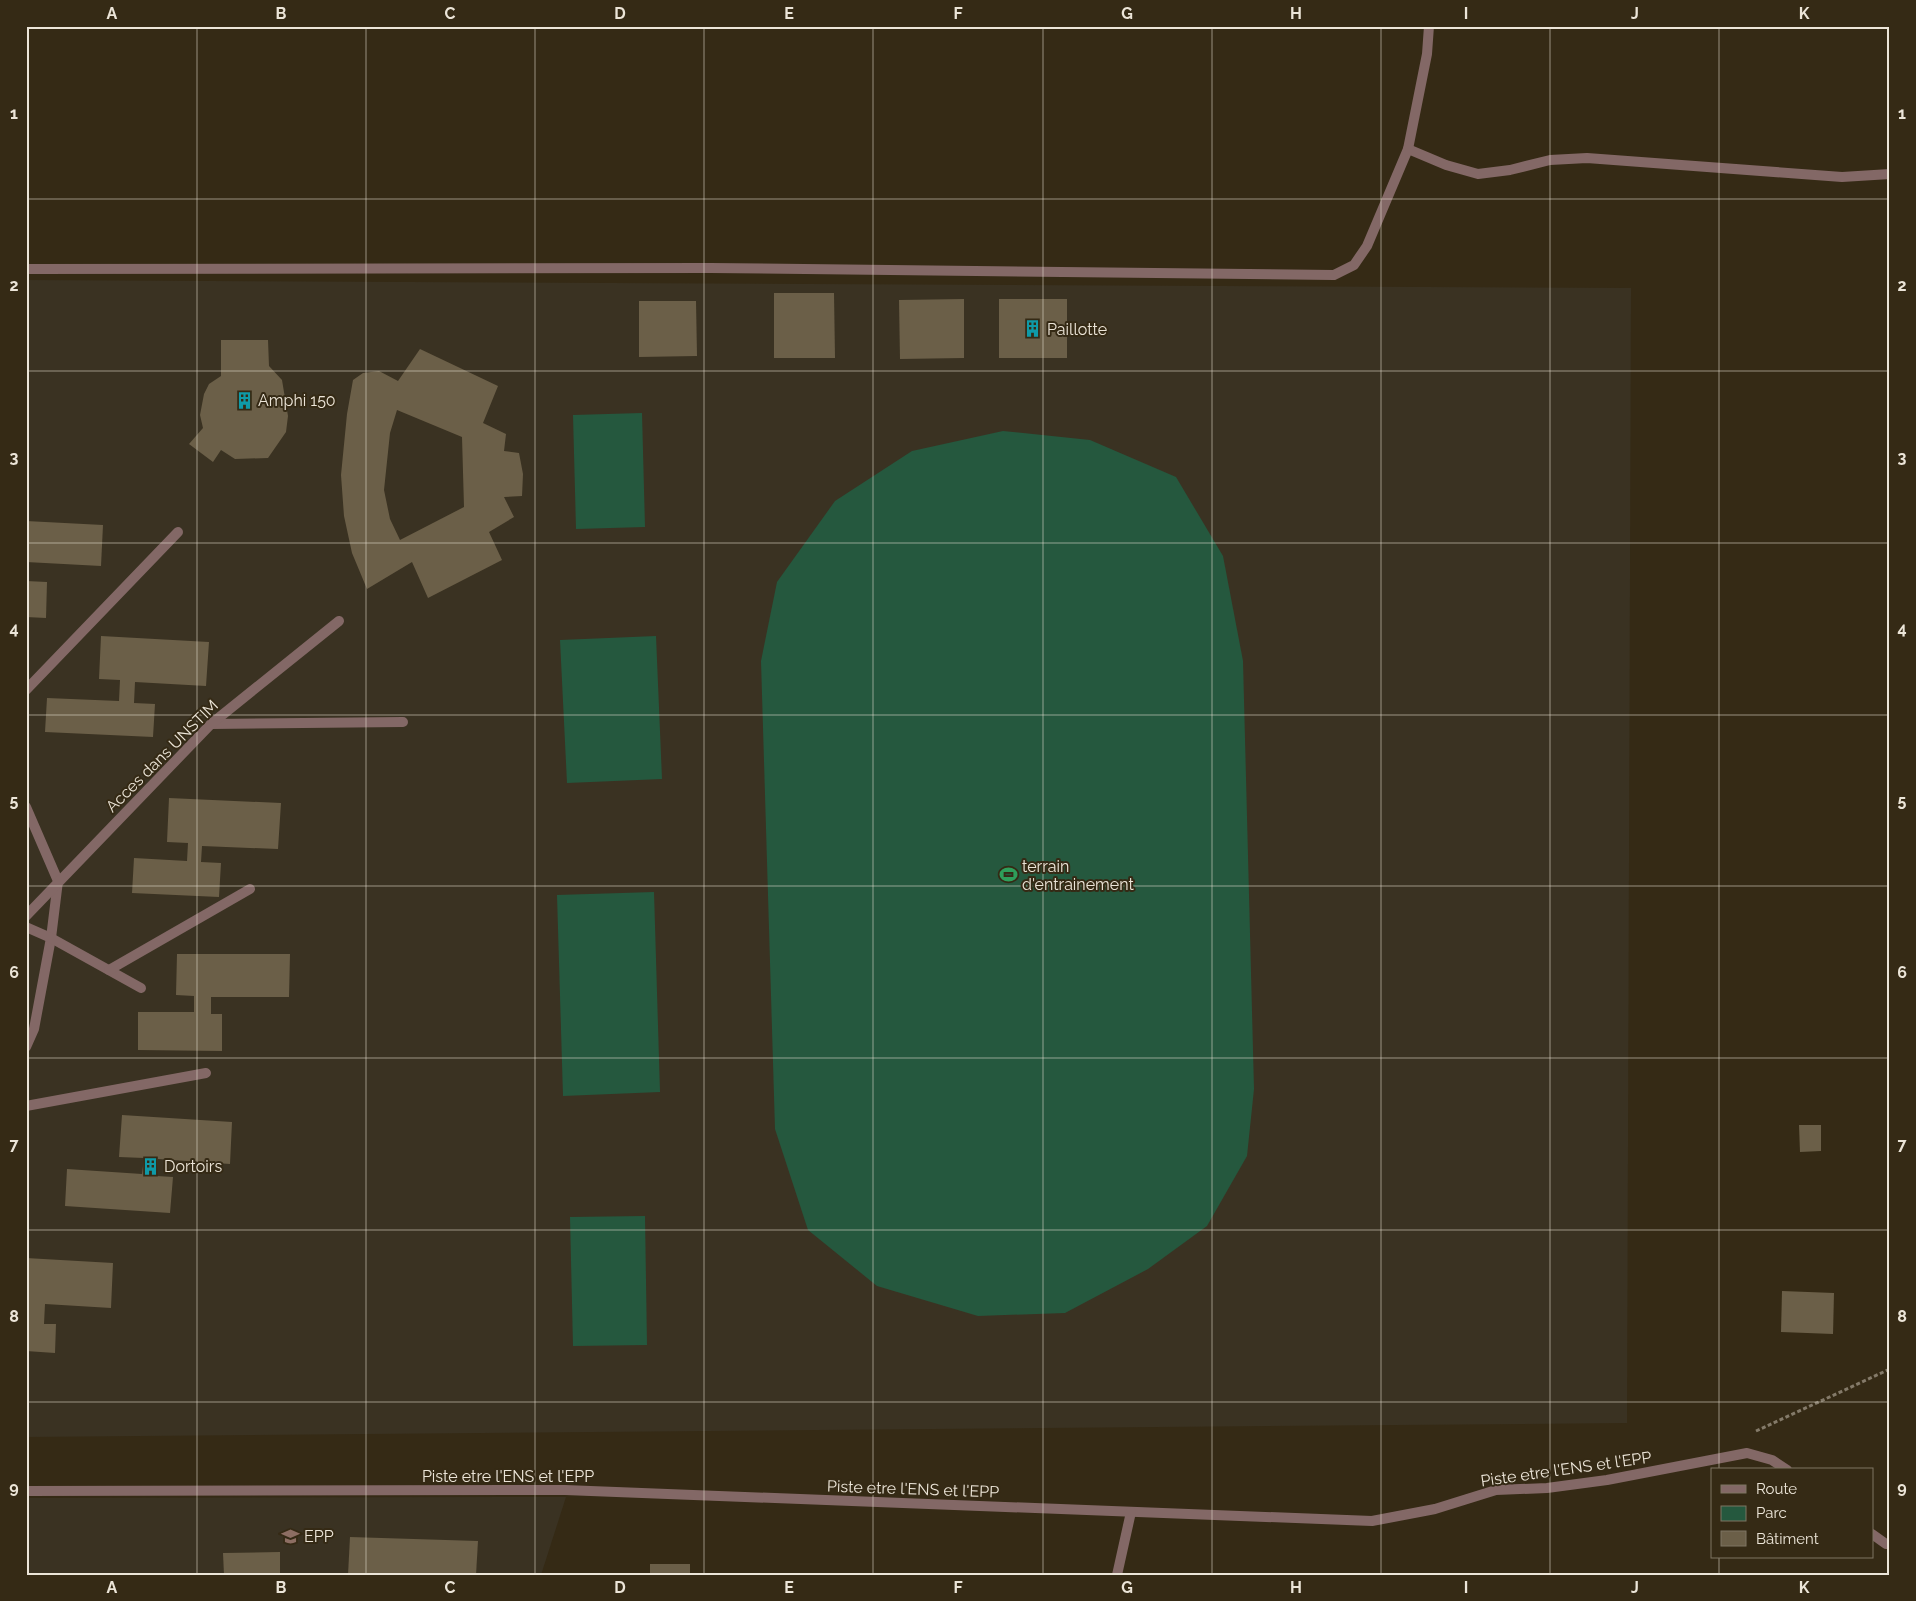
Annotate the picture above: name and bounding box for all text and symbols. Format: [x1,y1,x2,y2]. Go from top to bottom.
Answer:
text: A [107,4,118,23]
text: B [276,4,287,23]
text: C [445,4,456,23]
text: D [614,4,626,23]
text: E [784,4,794,23]
text: F [953,4,963,23]
text: G [1121,4,1133,23]
text: H [1290,4,1302,23]
text: I [1464,4,1468,23]
text: J [1631,4,1639,23]
text: K [1799,4,1810,23]
text: 1 [10,104,18,123]
text: 1 [1898,104,1906,123]
text: 2 [9,276,19,295]
text: 2 [1897,276,1907,295]
building icon: Paillotte [1023,319,1043,339]
place label: Paillotte [1047,320,1107,339]
building icon: Amphi 150 [234,390,254,410]
place label: Amphi 150 [258,391,336,410]
text: 3 [10,448,19,467]
text: 3 [1898,448,1907,467]
text: 4 [9,619,19,638]
text: 4 [1897,619,1907,638]
street label: Acces dans UNSTIM [102,696,222,816]
text: 5 [10,791,19,810]
text: 5 [1898,791,1907,810]
place label: terrain d'entrainement [1022,857,1134,894]
sports icon: terrain d'entrainement [998,865,1018,885]
text: 6 [9,963,19,982]
text: 6 [1897,963,1907,982]
text: 7 [10,1135,19,1154]
text: 7 [1898,1135,1907,1154]
building icon: Dortoirs [140,1156,160,1176]
place label: Dortoirs [164,1157,222,1176]
text: 8 [9,1307,19,1326]
text: 8 [1897,1307,1907,1326]
street label: Piste etre l'ENS et l'EPP [1479,1448,1653,1490]
street label: Piste etre l'ENS et l'EPP [422,1467,594,1486]
legend [1711,1468,1874,1558]
street label: Piste etre l'ENS et l'EPP [827,1477,999,1502]
text: 9 [9,1478,19,1497]
text: 9 [1897,1478,1907,1497]
text: Route [1756,1480,1797,1498]
text: Parc [1756,1504,1787,1522]
school or university icon: EPP [280,1526,300,1546]
place label: EPP [304,1527,334,1546]
text: Bâtiment [1756,1530,1819,1548]
text: A [107,1578,118,1597]
text: B [276,1578,287,1597]
text: C [445,1578,456,1597]
text: D [614,1578,626,1597]
text: E [784,1578,794,1597]
text: F [953,1578,963,1597]
text: G [1121,1578,1133,1597]
text: H [1290,1578,1302,1597]
text: I [1464,1578,1468,1597]
text: J [1631,1578,1639,1597]
text: K [1799,1578,1810,1597]

